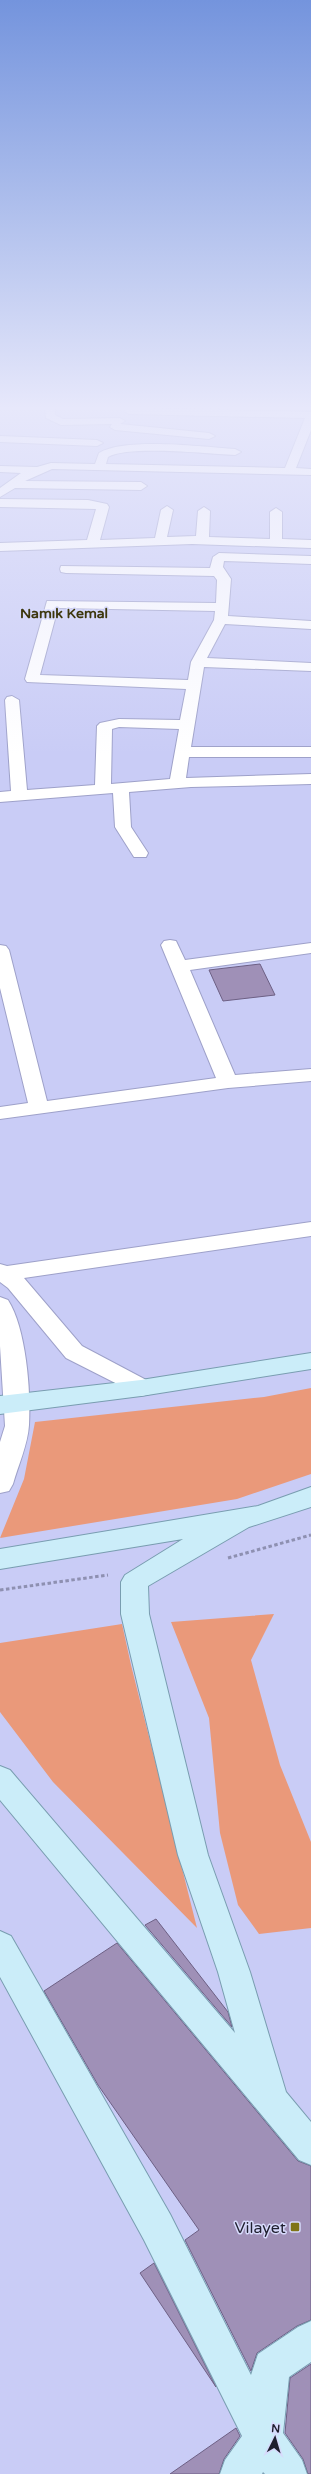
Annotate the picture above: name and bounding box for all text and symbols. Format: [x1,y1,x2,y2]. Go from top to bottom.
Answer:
district label: Namık Kemal [20,605,108,622]
place label: Vilayet [235,2218,286,2238]
marker: Vilayet [289,2221,301,2233]
north arrow [255,2418,295,2458]
text: N [271,2422,281,2435]

